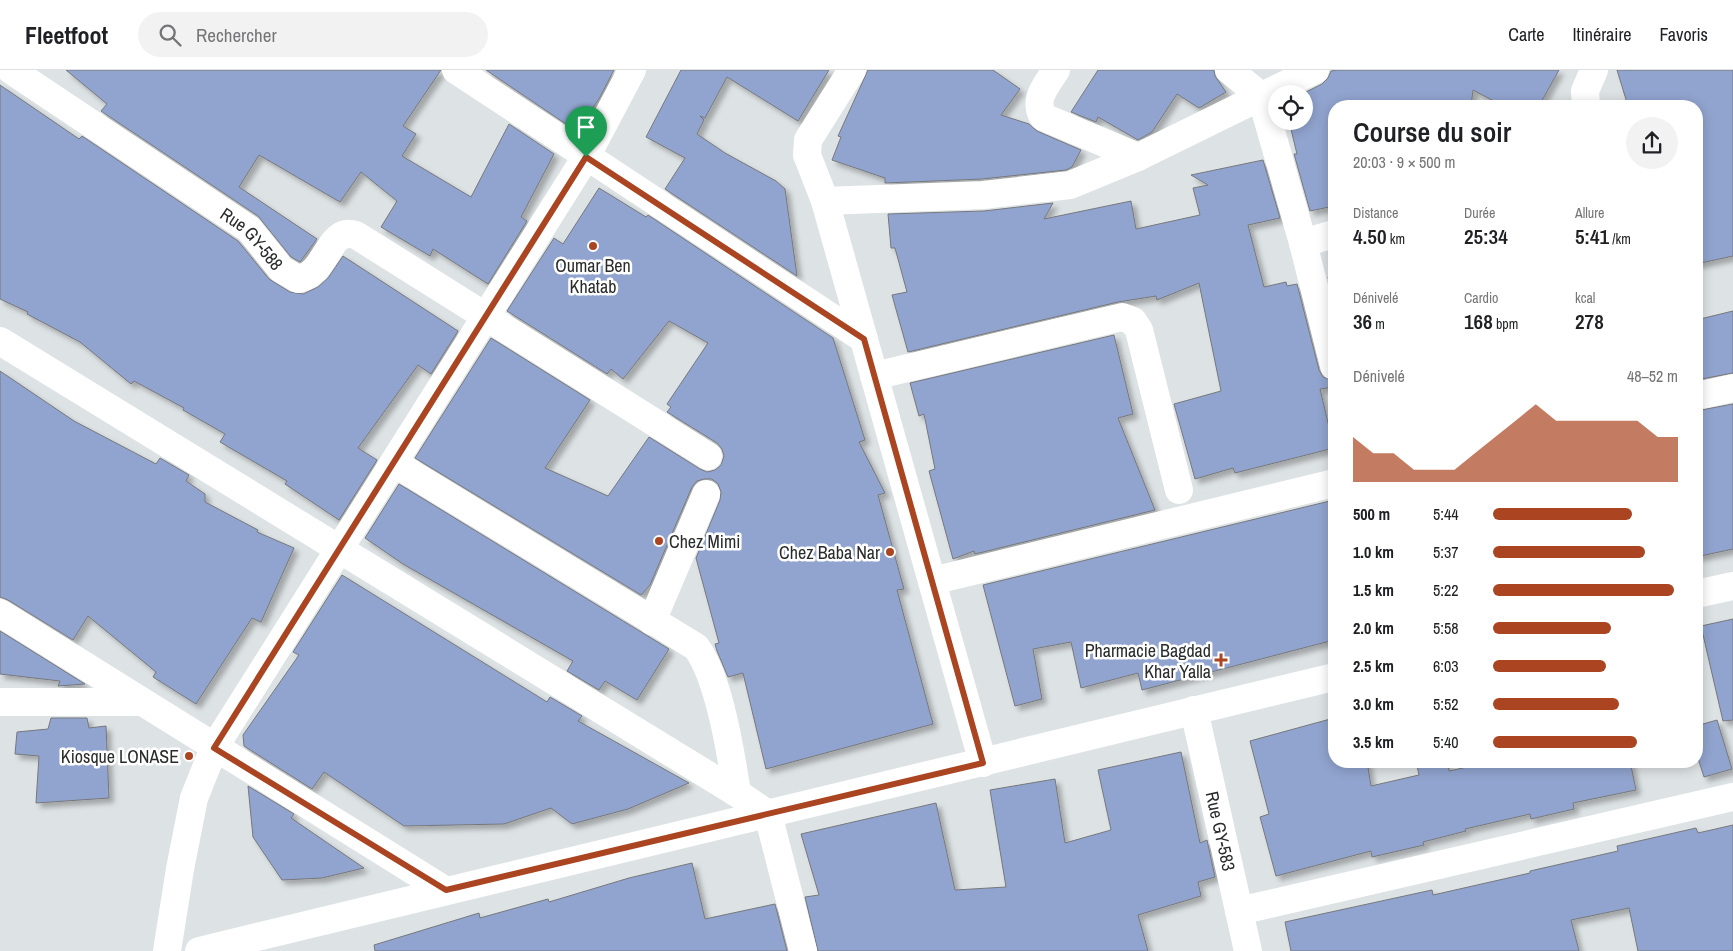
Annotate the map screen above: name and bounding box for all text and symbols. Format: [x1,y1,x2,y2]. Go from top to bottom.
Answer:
search box [138,12,488,57]
text: Fleetfoot [25,19,108,51]
icon: search [156,21,184,49]
text: Rechercher [196,22,277,48]
text: Carte [1508,22,1544,47]
text: Itinéraire [1572,22,1632,47]
text: Favoris [1660,22,1708,47]
map controls [1268,85,1313,130]
button: locate [1268,85,1313,130]
pin [565,106,607,157]
icon: arrive [572,113,600,141]
text: Course du soir [1353,113,1511,151]
button: share [1626,117,1678,169]
text: 20:03 · 9 × 500 m [1353,151,1456,173]
street label: Rue GY-588 [216,201,289,275]
text: Distance [1353,204,1398,222]
text: Durée [1464,204,1495,222]
text: Allure [1575,204,1604,222]
text: 4.50 [1353,222,1387,251]
text: 25:34 [1464,222,1508,251]
text: 5:41 [1575,222,1609,251]
text: km [1387,230,1405,248]
text: /km [1609,230,1631,248]
marker: Oumar Ben Khatab [587,240,599,252]
place label: Oumar Ben Khatab [555,253,631,299]
text: Dénivelé [1353,289,1398,307]
text: Cardio [1464,289,1498,307]
text: kcal [1575,289,1595,307]
text: 36 [1353,307,1372,336]
text: 168 [1464,307,1493,336]
text: 278 [1575,307,1604,336]
text: m [1372,315,1385,333]
text: bpm [1493,315,1518,333]
text: Dénivelé [1353,365,1405,387]
text: 48–52 m [1627,365,1678,387]
text: 500 m [1353,503,1390,525]
text: 5:44 [1433,503,1459,525]
place label: Chez Mimi [669,529,740,554]
marker: Chez Mimi [653,535,665,547]
place label: Chez Baba Nar [779,540,880,565]
text: 1.0 km [1353,541,1394,563]
text: 5:37 [1433,541,1459,563]
marker: Chez Baba Nar [884,546,896,558]
text: 1.5 km [1353,579,1394,601]
text: 5:22 [1433,579,1459,601]
text: 2.0 km [1353,617,1394,639]
text: 5:58 [1433,617,1459,639]
place label: Pharmacie Bagdad Khar Yalla [1085,638,1211,684]
marker: Pharmacie Bagdad Khar Yalla [1215,654,1227,666]
text: 2.5 km [1353,655,1394,677]
text: 6:03 [1433,655,1459,677]
text: 3.0 km [1353,693,1394,715]
text: 5:52 [1433,693,1459,715]
text: 3.5 km [1353,731,1394,753]
text: 5:40 [1433,731,1459,753]
place label: Kiosque LONASE [61,744,179,769]
marker: Kiosque LONASE [183,750,195,762]
street label: Rue GY-583 [1200,789,1242,873]

